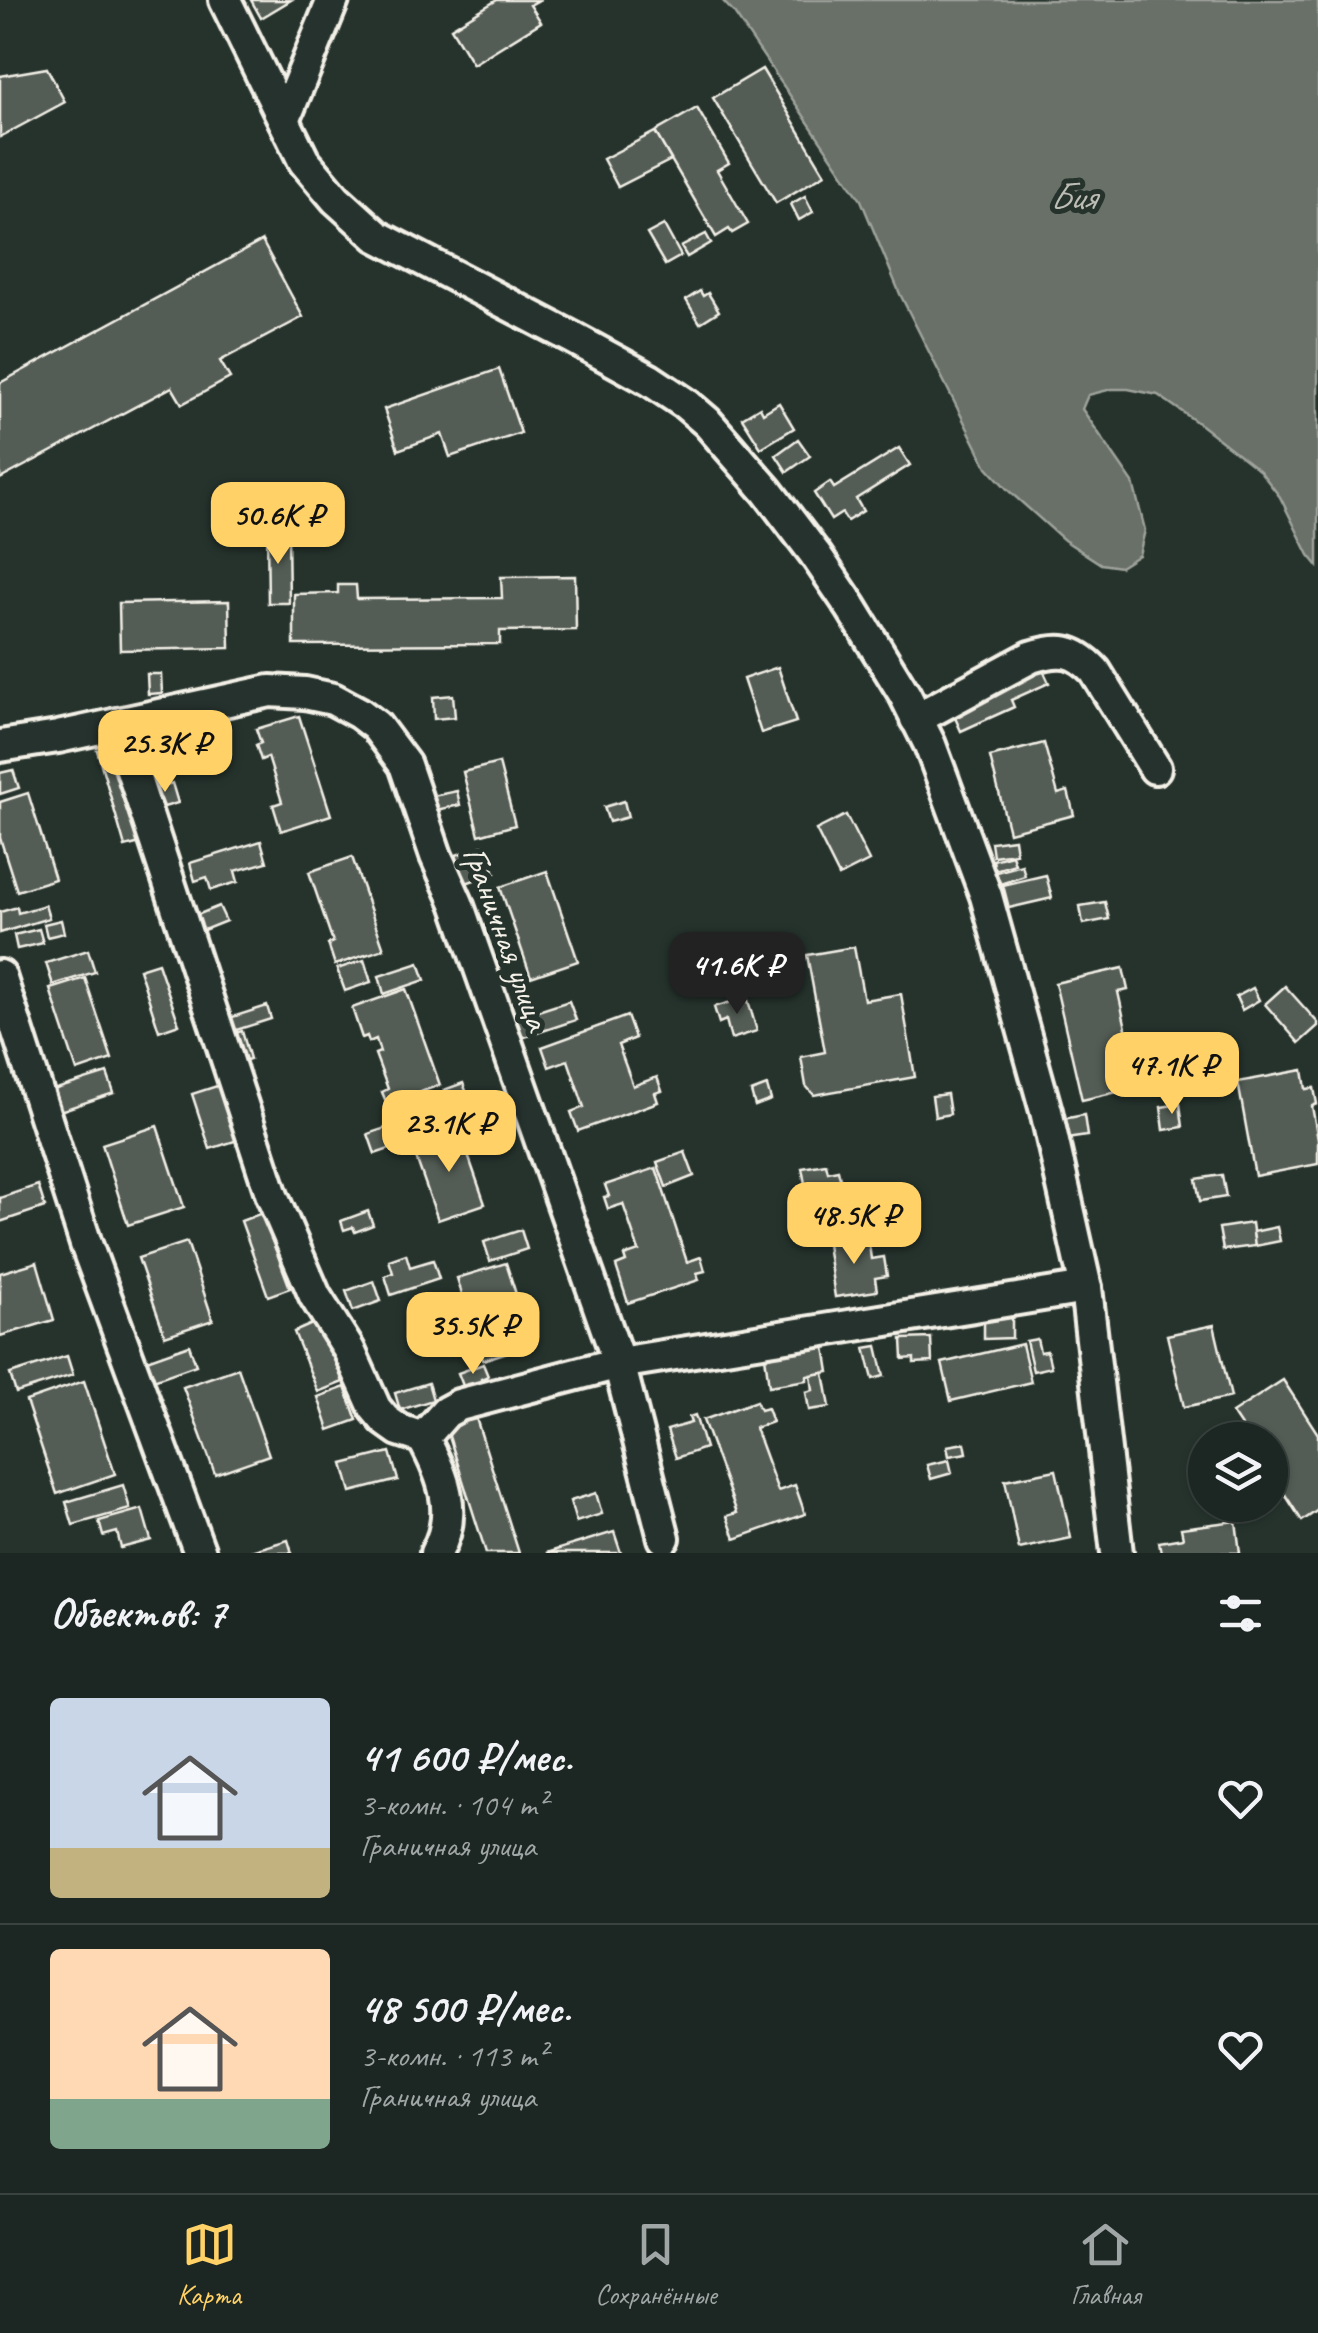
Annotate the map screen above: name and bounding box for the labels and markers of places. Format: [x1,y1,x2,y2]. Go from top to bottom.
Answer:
pin: 50.6K ₽ [186,482,370,567]
pin: 25.3K ₽ [73,710,257,795]
pin: 41.6K ₽ [645,932,829,1017]
pin: 47.1K ₽ [1080,1032,1264,1117]
pin: 23.1K ₽ [357,1090,541,1175]
pin: 48.5K ₽ [762,1182,946,1267]
pin: 35.5K ₽ [381,1292,565,1377]

